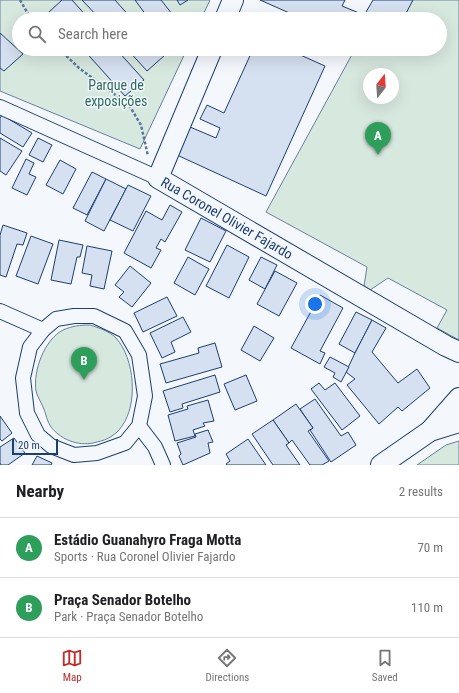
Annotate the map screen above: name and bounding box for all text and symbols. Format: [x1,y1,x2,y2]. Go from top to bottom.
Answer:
search box [12,12,447,56]
icon: search [26,23,48,45]
text: Search here [58,25,128,43]
north arrow [363,68,399,104]
park label: Parque de exposições [85,77,147,109]
pin: A [365,122,391,155]
street label: Rua Coronel Olivier Fajardo [158,174,296,262]
your location [305,294,325,314]
pin: B [71,347,97,380]
scale bar [12,437,58,456]
text: 20 m [18,439,40,452]
text: Nearby [16,481,64,501]
text: 2 results [399,484,443,499]
text: Estádio Guanahyro Fraga Motta [54,531,241,549]
text: A [25,540,33,555]
text: 70 m [417,540,443,555]
text: Sports · Rua Coronel Olivier Fajardo [54,549,235,564]
text: Praça Senador Botelho [54,591,191,609]
text: B [25,600,33,615]
text: 110 m [411,600,443,615]
text: Park · Praça Senador Botelho [54,609,203,624]
tab: Map [61,647,83,684]
tab: Directions [205,647,249,684]
tab: Saved [372,647,398,684]

